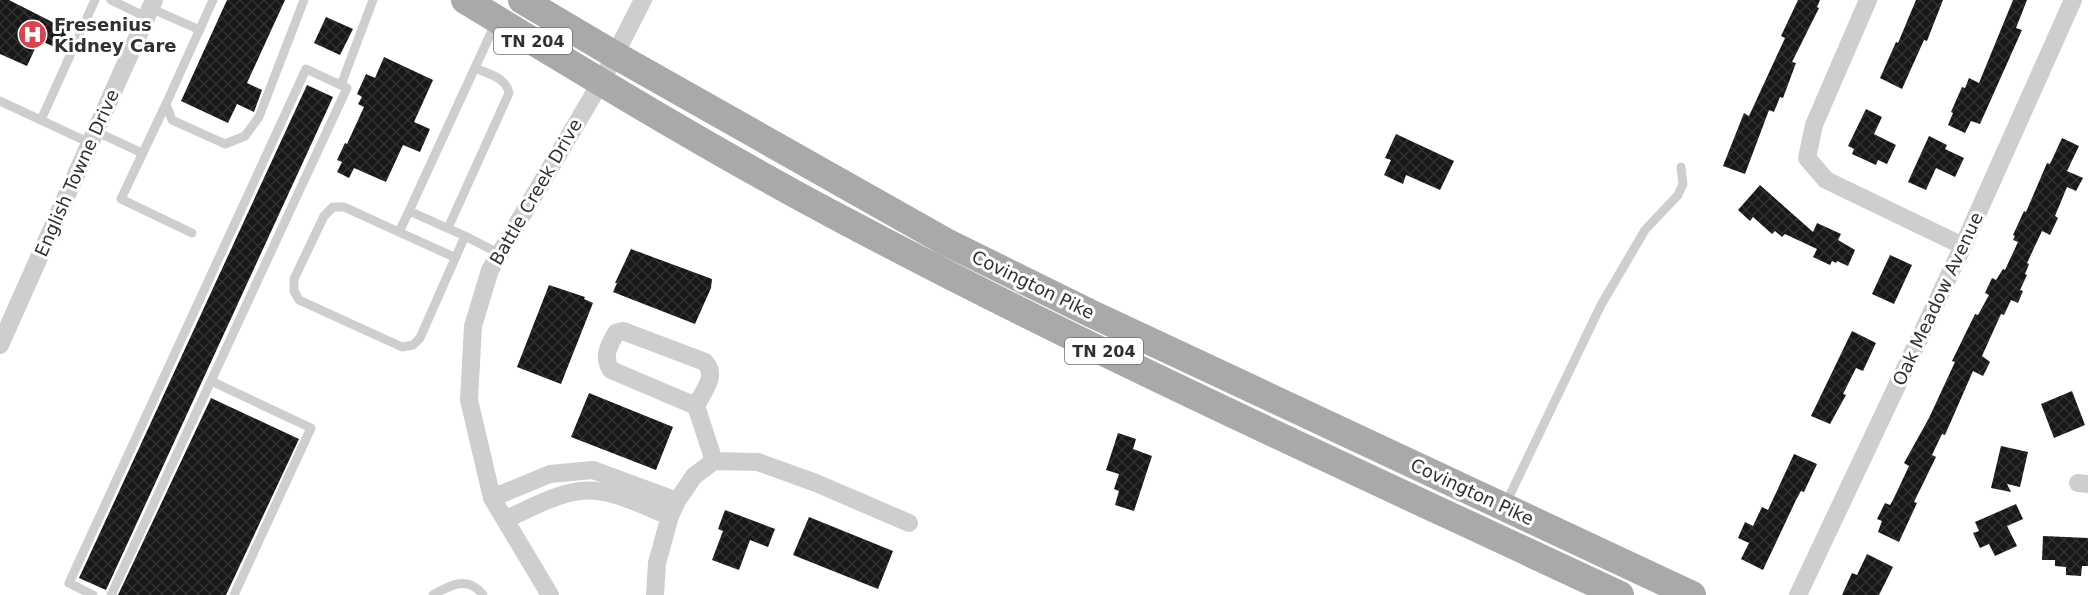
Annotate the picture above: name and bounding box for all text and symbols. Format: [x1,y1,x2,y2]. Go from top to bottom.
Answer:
place label: Fresenius Kidney Care [54,14,176,56]
hospital icon: Fresenius Kidney Care [17,19,49,51]
road number: TN 204 [494,28,572,54]
street label: English Towne Drive [30,86,123,260]
street label: Battle Creek Drive [485,115,586,269]
street label: Oak Meadow Avenue [1888,209,1987,389]
street label: Covington Pike [969,246,1098,323]
road number: TN 204 [1065,338,1143,364]
street label: Covington Pike [1407,454,1537,529]

